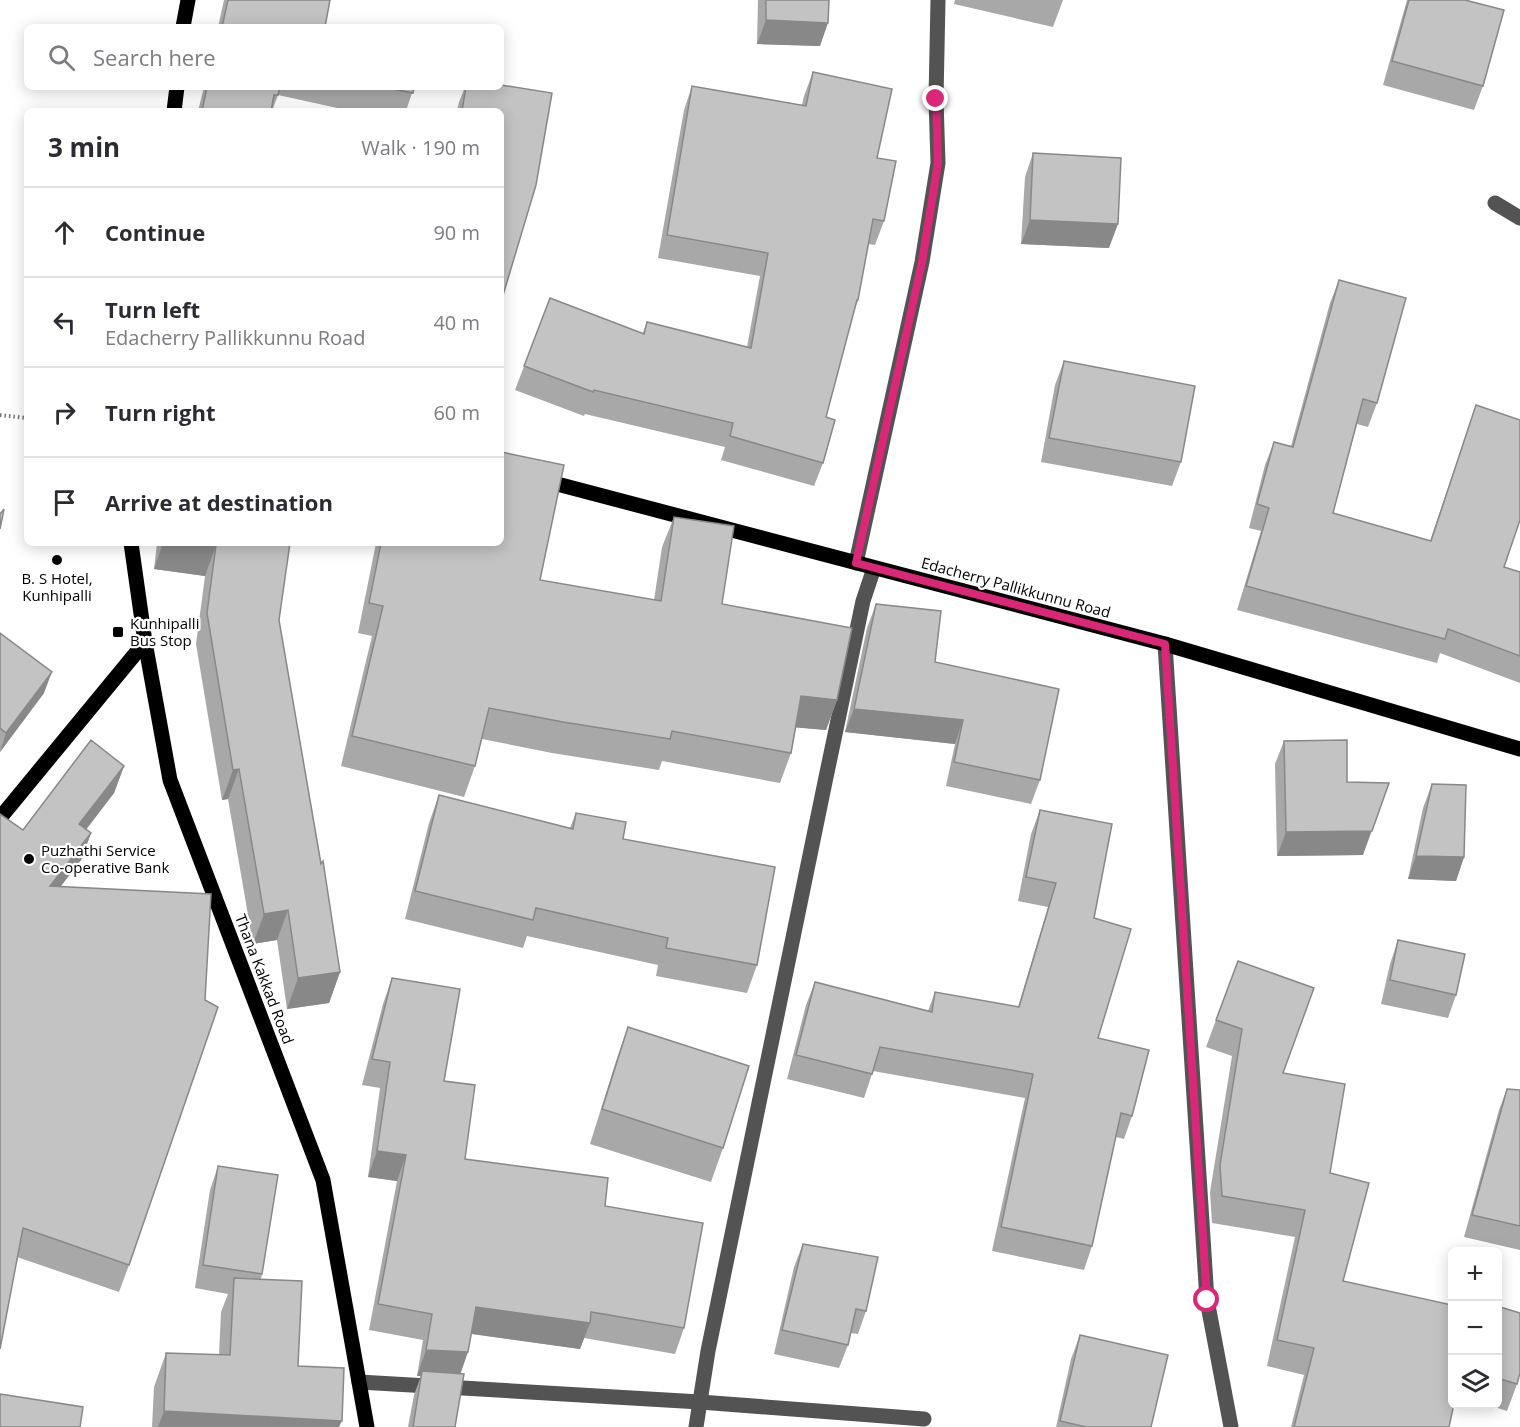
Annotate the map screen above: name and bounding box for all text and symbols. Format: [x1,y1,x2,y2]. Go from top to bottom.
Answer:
search box [24,24,504,90]
icon: search [45,41,78,74]
text: Search here [93,42,216,72]
route end [922,85,948,111]
text: 3 min [48,129,120,165]
text: Walk · 190 m [361,134,480,161]
icon: ahead [48,216,81,249]
text: Continue [105,217,205,247]
text: 90 m [433,219,480,246]
text: Turn left [105,294,200,324]
icon: left [48,306,81,339]
text: 40 m [433,309,480,336]
text: Edacherry Pallikkunnu Road [105,324,365,351]
icon: right [48,396,81,429]
text: Turn right [105,397,216,427]
text: 60 m [433,399,480,426]
icon: arrive [48,486,81,519]
text: Arrive at destination [105,487,333,517]
street label: Edacherry Pallikkunnu Road [919,552,1113,622]
marker: B. S Hotel, Kunhipalli [50,553,64,567]
place label: B. S Hotel, Kunhipalli [21,568,93,605]
place label: Kunhipalli Bus Stop [130,613,199,650]
marker: Kunhipalli Bus Stop [111,625,125,639]
place label: Puzhathi Service Co-operative Bank [41,840,170,877]
marker: Puzhathi Service Co-operative Bank [22,852,36,866]
street label: Thana Kakkad Road [231,911,299,1047]
map controls [1448,1247,1502,1409]
button: + [1448,1247,1502,1301]
route start [1193,1286,1219,1312]
button: − [1448,1301,1502,1355]
button: layers [1448,1355,1502,1409]

